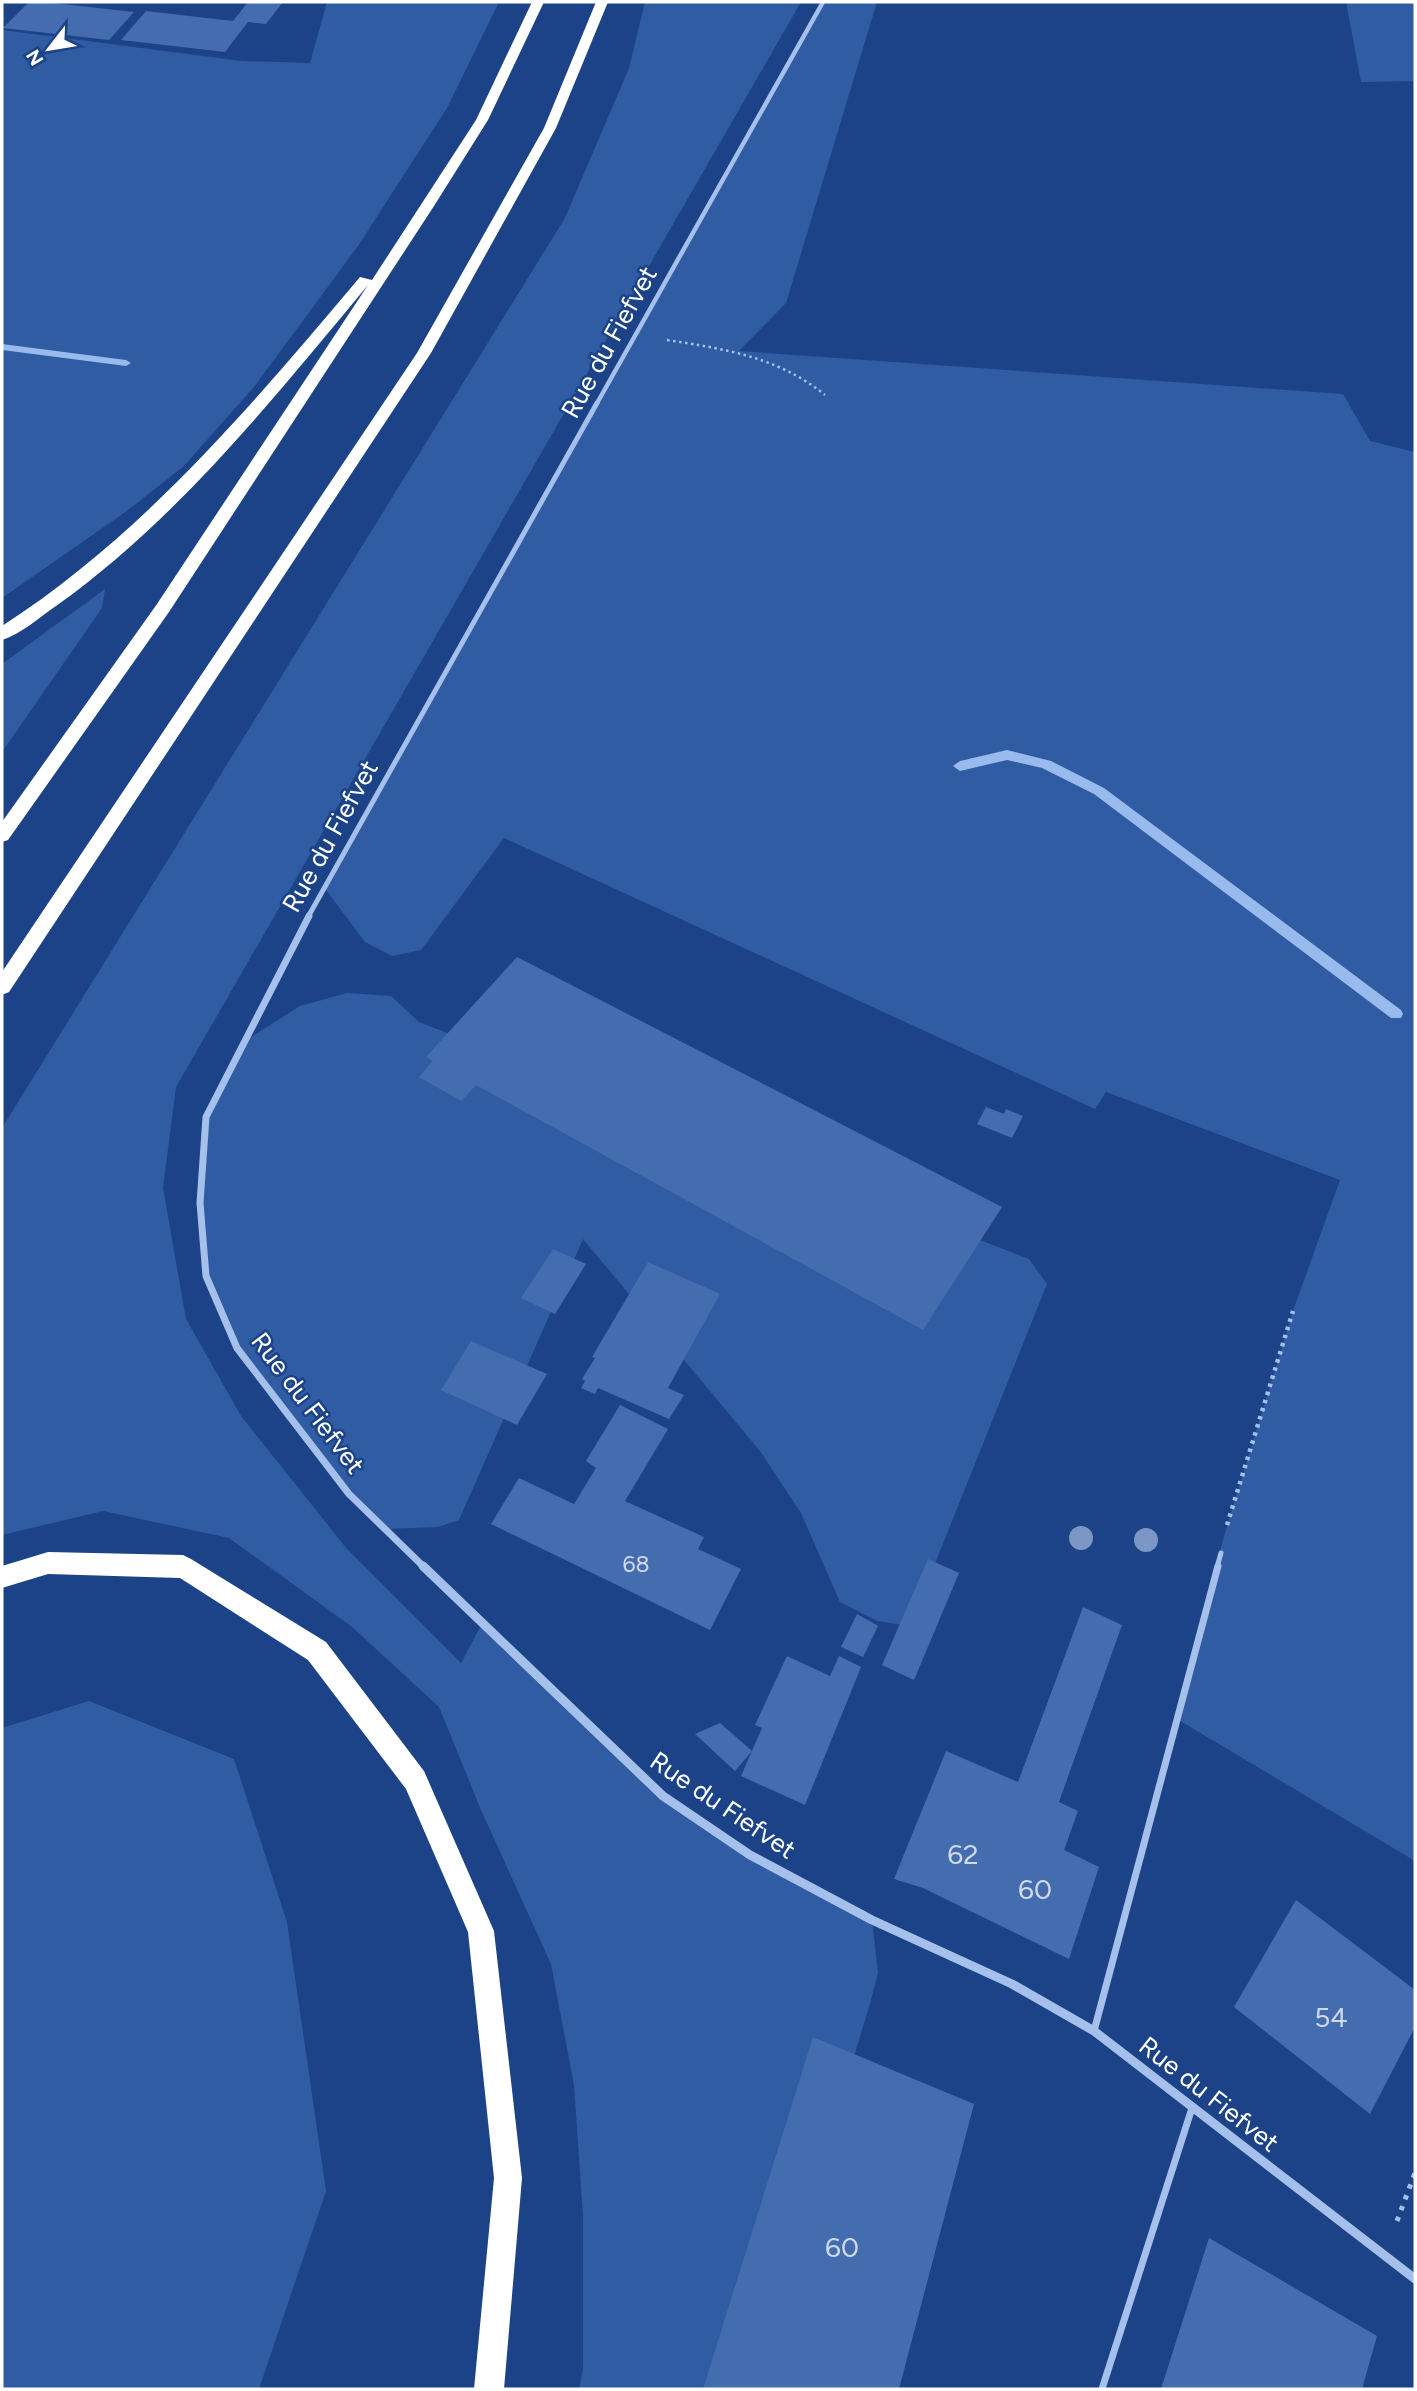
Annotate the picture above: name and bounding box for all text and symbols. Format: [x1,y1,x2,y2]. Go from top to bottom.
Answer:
north arrow [14,14,84,84]
text: N [21,45,48,70]
street label: Rue du Fiefvet [554,260,664,424]
street label: Rue du Fiefvet [275,754,385,918]
street label: Rue du Fiefvet [244,1326,372,1480]
house number: 68 [622,1550,650,1578]
street label: Rue du Fiefvet [644,1745,802,1866]
house number: 62 [947,1837,979,1871]
house number: 60 [1018,1872,1052,1906]
house number: 54 [1314,2000,1348,2034]
street label: Rue du Fiefvet [1133,2029,1285,2159]
house number: 60 [825,2230,859,2264]

